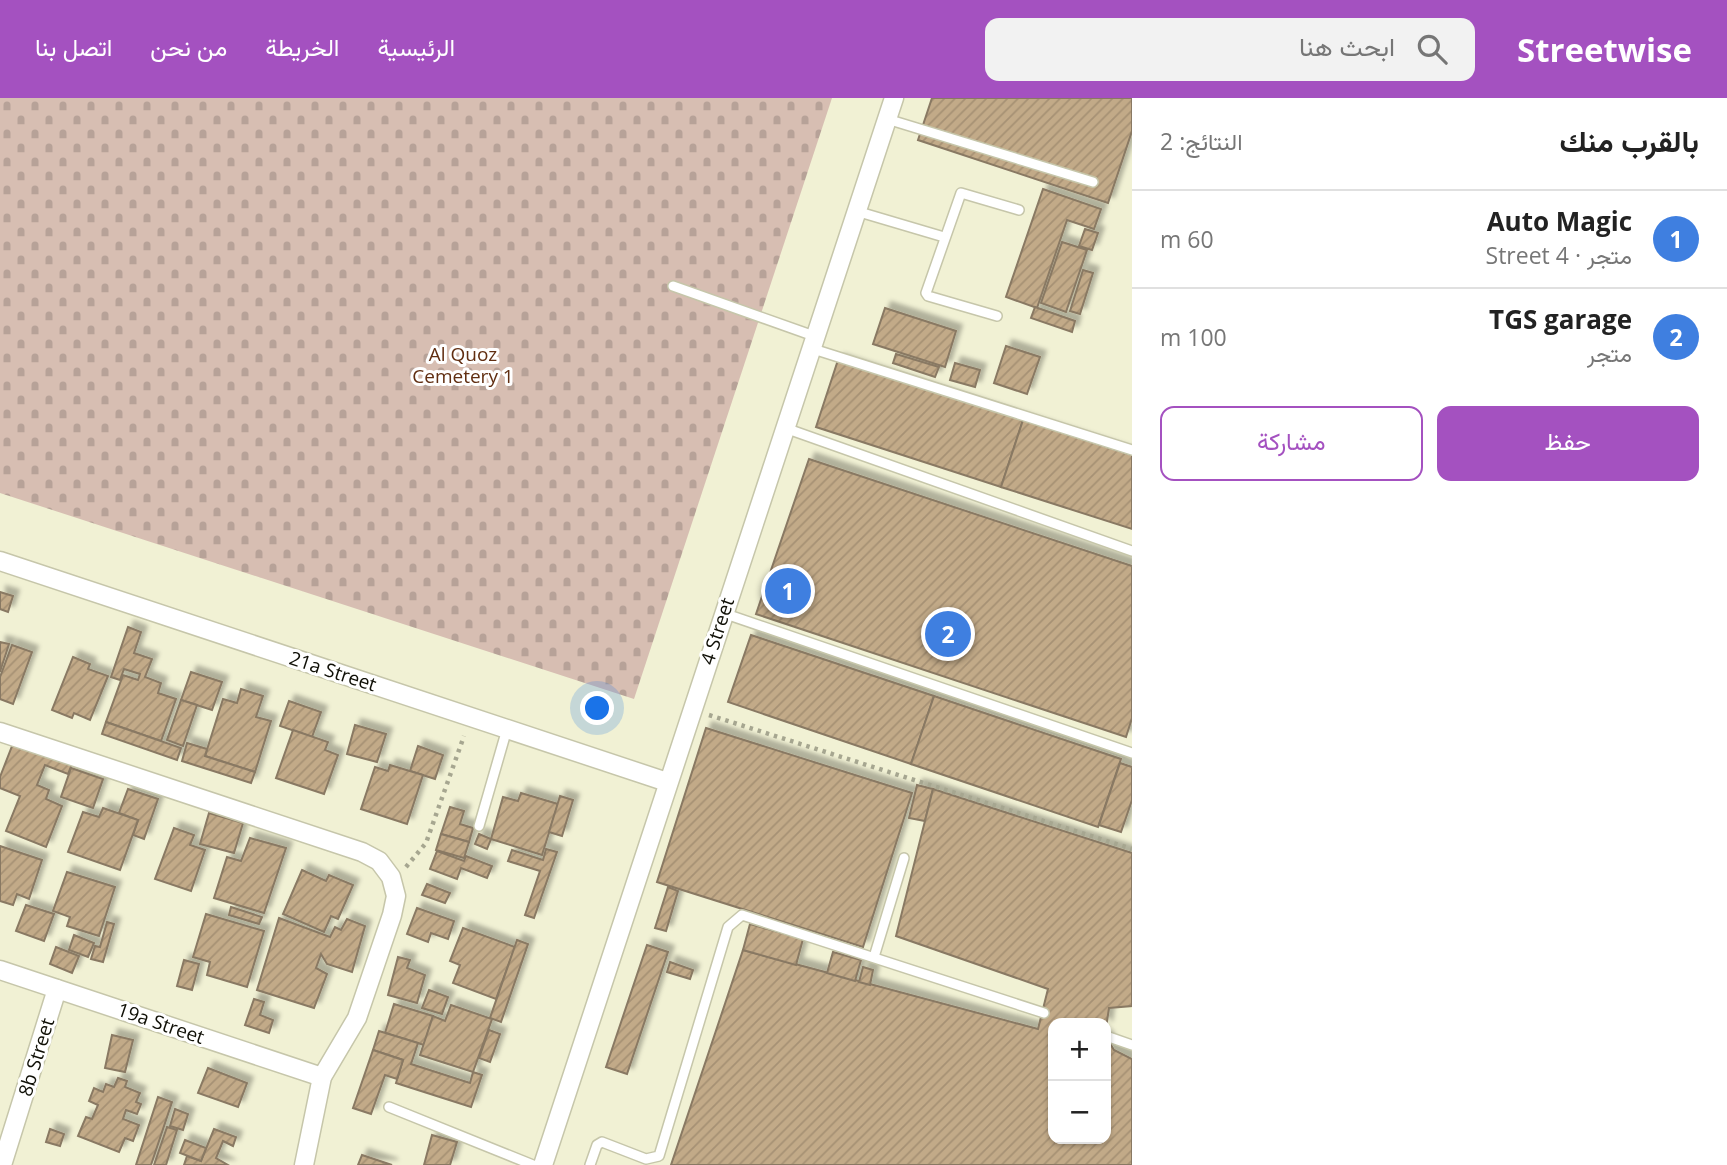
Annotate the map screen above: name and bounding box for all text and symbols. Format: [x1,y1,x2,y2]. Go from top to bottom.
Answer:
search box [985,18,1475,81]
text: Streetwise [1517,27,1692,72]
text: ابحث هنا [1299,28,1395,64]
text: اتصل بنا [35,30,112,63]
text: من نحن [150,30,227,63]
text: الخريطة [265,30,339,63]
text: الرئيسية [377,30,455,63]
icon: search [1413,30,1451,68]
text: بالقرب منك [1559,120,1699,161]
text: النتائج: 2 [1160,125,1243,157]
text: Auto Magic [1487,203,1632,239]
text: 60 m [1160,223,1214,255]
text: 1 [1669,223,1683,255]
text: متجر · 4 Street [1486,239,1632,271]
text: TGS garage [1489,301,1632,337]
text: 100 m [1160,321,1227,353]
text: 2 [1669,321,1683,353]
text: متجر [1587,337,1632,369]
park label: Al Quoz Cemetery 1 [412,341,514,389]
button: مشاركة [1160,406,1423,481]
button: حفظ [1437,406,1699,481]
pin: 1 [765,565,811,617]
street label: 4 Street [694,594,740,668]
pin: 2 [925,608,971,660]
street label: 21a Street [286,645,380,697]
your location [580,691,614,725]
street label: 19a Street [114,996,208,1050]
street label: 8b Street [12,1014,60,1099]
map controls [1048,1018,1111,1144]
button: + [1048,1018,1111,1081]
button: − [1048,1081,1111,1144]

